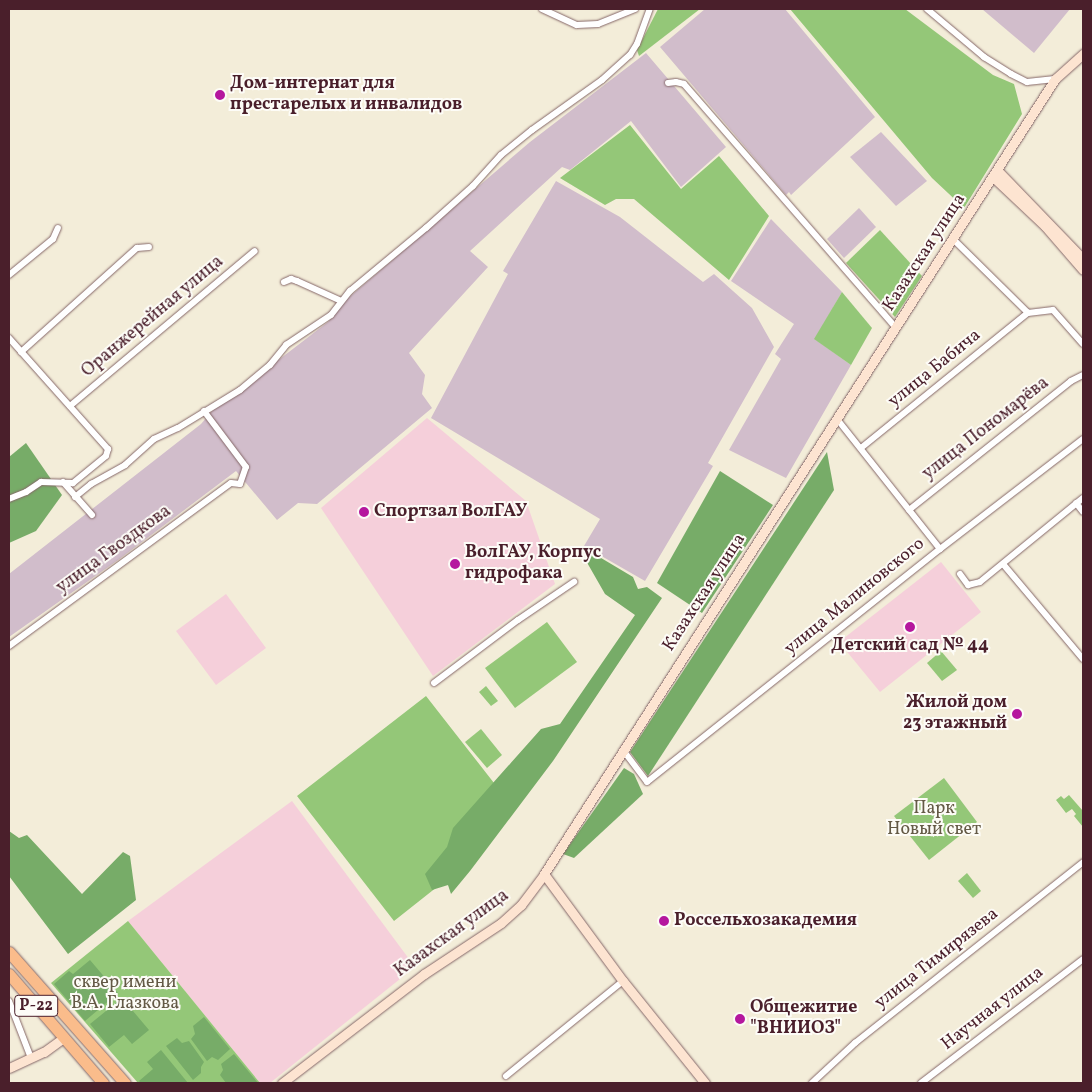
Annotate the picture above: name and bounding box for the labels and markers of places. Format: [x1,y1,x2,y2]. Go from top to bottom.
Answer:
place label: Дом-интернат для престарелых и инвалидов [230,74,462,116]
marker: Дом-интернат для престарелых и инвалидов [214,89,226,101]
place label: Спортзал ВолГАУ [374,501,527,523]
marker: Спортзал ВолГАУ [358,506,370,518]
place label: ВолГАУ, Корпус гидрофака [465,543,601,586]
marker: ВолГАУ, Корпус гидрофака [449,558,461,570]
marker: Детский сад № 44 [904,621,916,633]
place label: Детский сад № 44 [831,635,989,657]
place label: Жилой дом 23 этажный [903,693,1007,736]
marker: Жилой дом 23 этажный [1011,708,1023,720]
place label: Россельхозакадемия [674,910,857,932]
marker: Россельхозакадемия [658,915,670,927]
place label: Общежитие "ВНИИОЗ" [750,998,857,1040]
marker: Общежитие "ВНИИОЗ" [734,1013,746,1025]

